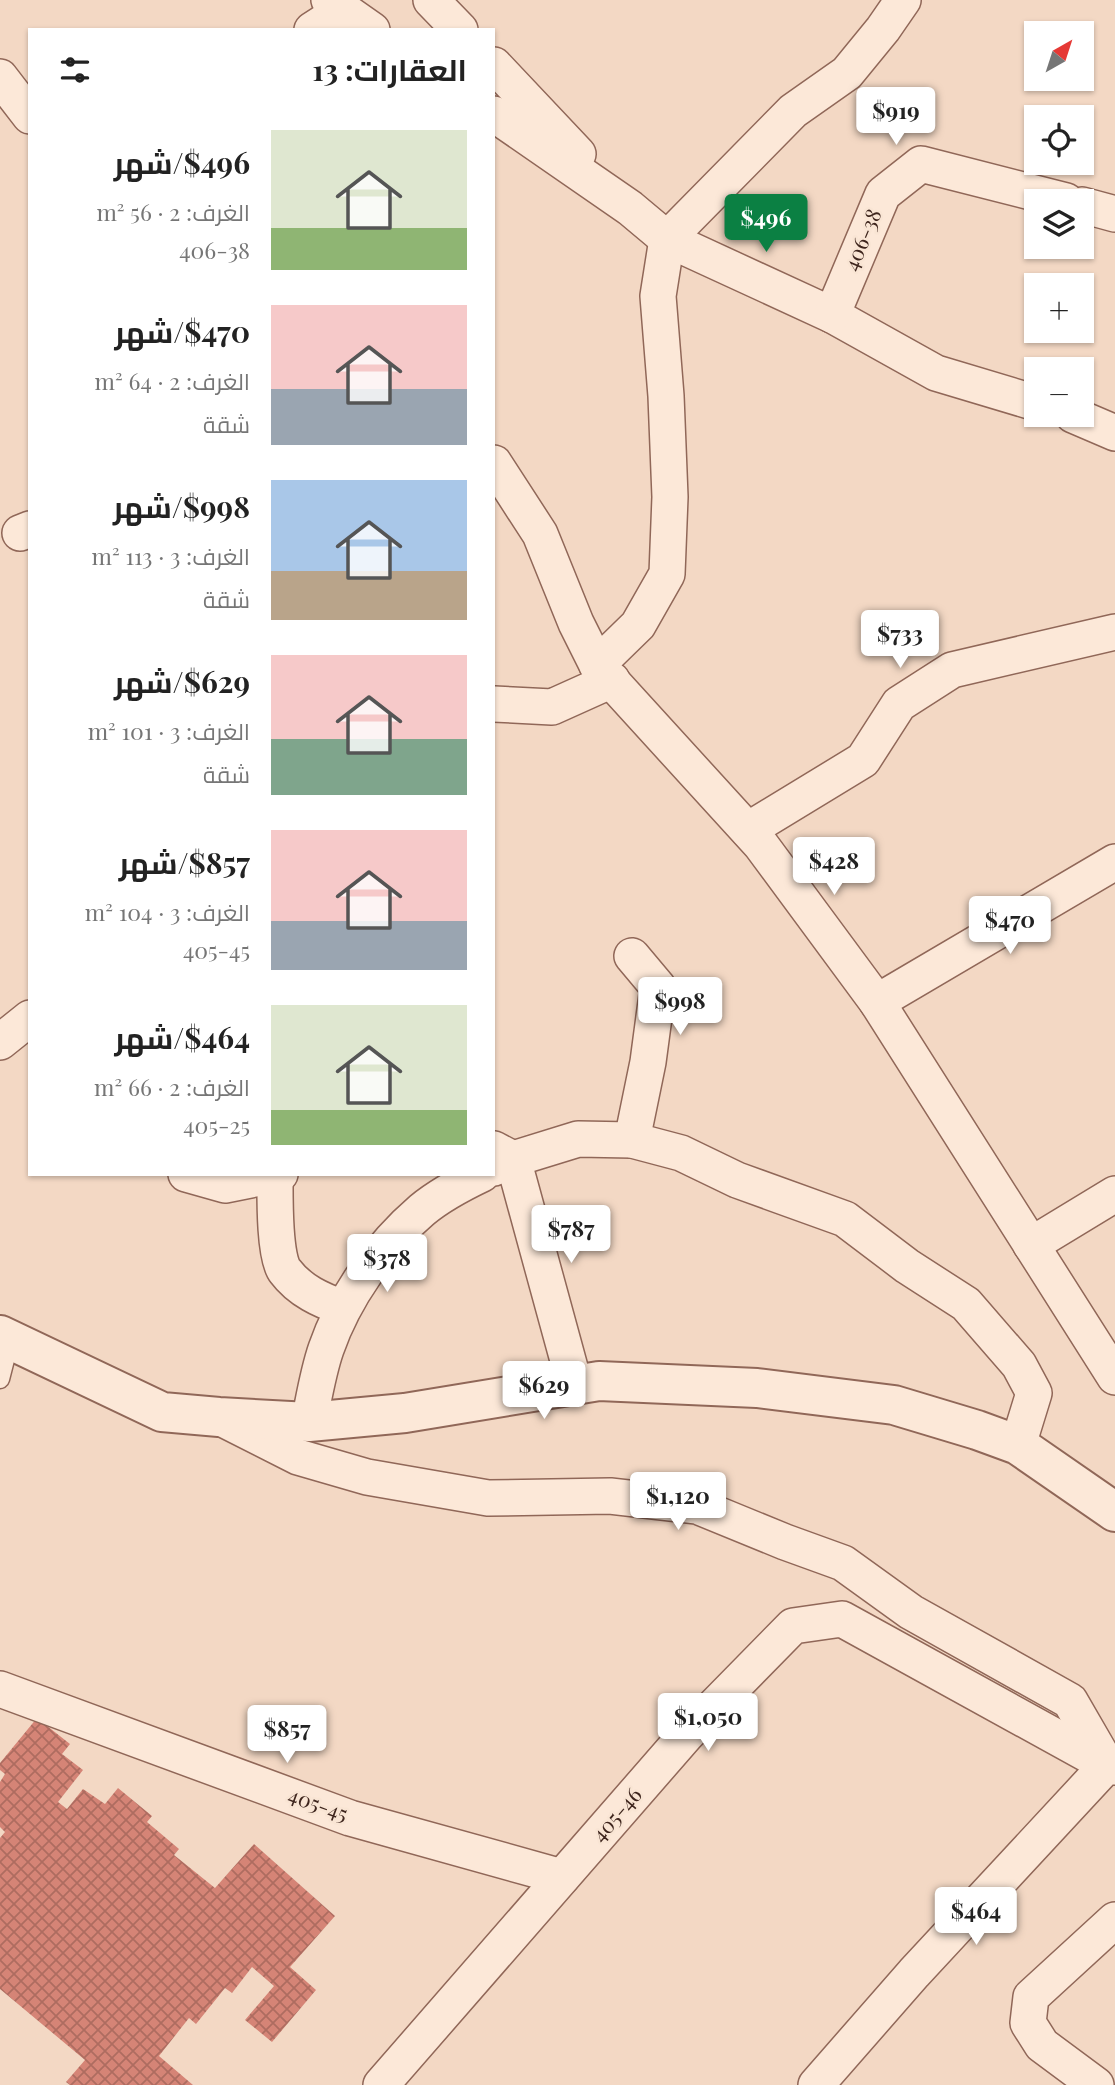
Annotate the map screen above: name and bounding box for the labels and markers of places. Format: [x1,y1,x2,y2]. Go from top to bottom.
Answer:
pin: $919 [855,88,937,147]
pin: $496 [725,194,807,254]
pin: $733 [859,610,941,670]
pin: $428 [793,838,875,897]
pin: $470 [969,897,1051,956]
pin: $998 [639,978,721,1037]
pin: $787 [530,1206,612,1265]
pin: $378 [346,1234,428,1294]
pin: $629 [503,1362,585,1421]
pin: $1,120 [621,1472,735,1532]
pin: $1,050 [651,1694,765,1753]
pin: $857 [246,1706,328,1765]
pin: $464 [935,1888,1017,1947]

